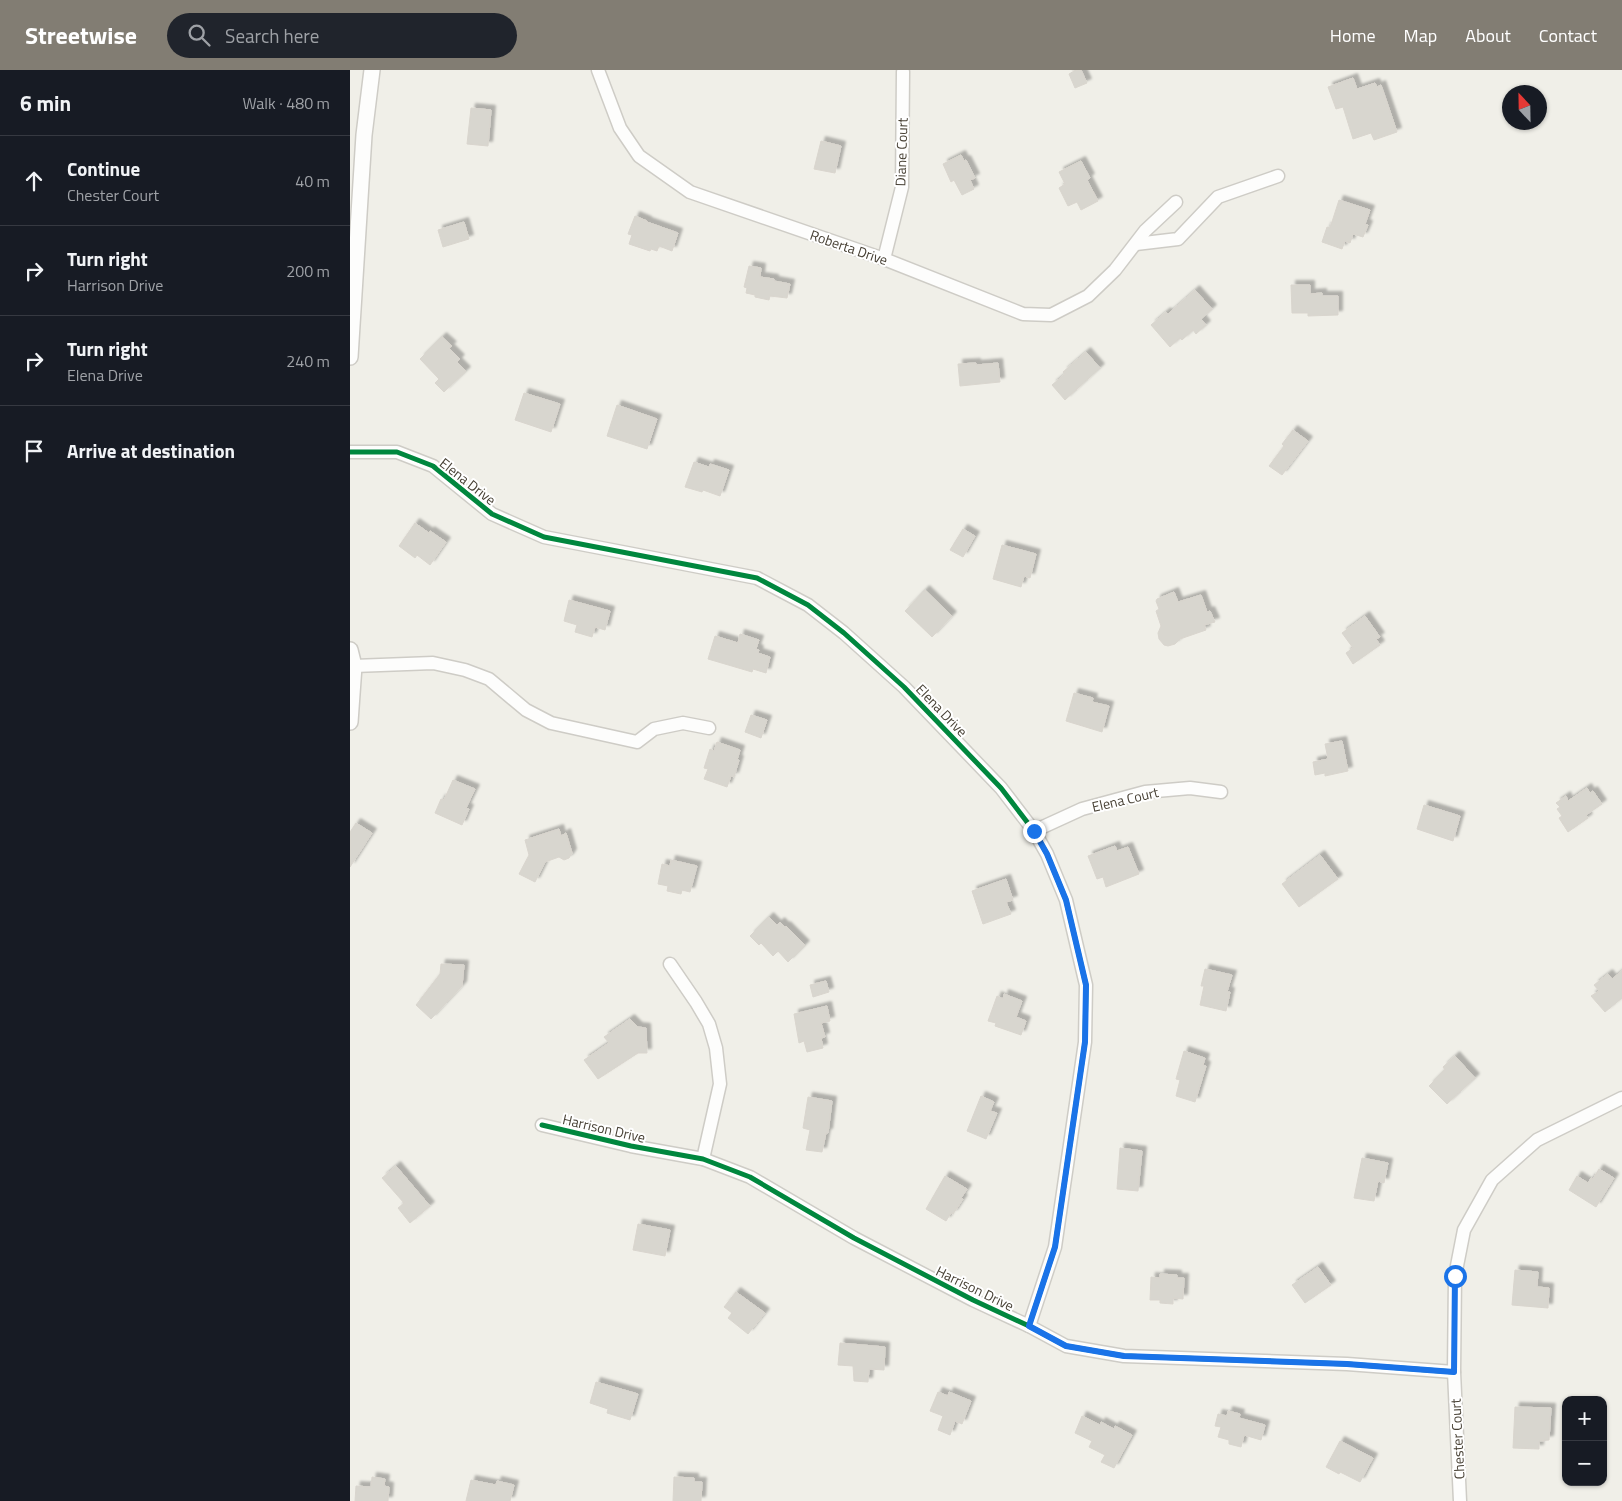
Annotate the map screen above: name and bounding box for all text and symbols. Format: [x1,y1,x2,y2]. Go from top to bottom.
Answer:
search box [167,13,517,58]
text: Streetwise [25,17,137,53]
icon: search [185,21,213,49]
text: Search here [225,21,319,50]
text: Home [1330,22,1376,49]
text: Map [1404,22,1437,49]
text: About [1465,22,1511,49]
text: Contact [1539,22,1597,49]
north arrow [1502,85,1547,130]
text: 6 min [20,87,71,119]
text: Walk · 480 m [242,91,330,115]
street label: Diane Court [889,117,913,187]
text: Continue [67,154,140,183]
icon: ahead [20,167,48,195]
text: 40 m [295,169,330,193]
text: Chester Court [67,183,159,207]
street label: Roberta Drive [807,224,891,270]
text: Turn right [67,244,148,273]
icon: right [20,257,48,285]
text: 200 m [286,259,330,283]
text: Harrison Drive [67,273,163,297]
text: Turn right [67,334,148,363]
icon: right [20,347,48,375]
text: 240 m [286,349,330,373]
text: Elena Drive [67,363,143,387]
text: Arrive at destination [67,436,235,465]
icon: arrive [20,437,48,465]
street label: Elena Drive [435,452,501,510]
street label: Elena Drive [911,679,973,741]
street label: Elena Court [1090,781,1160,817]
route end [1023,820,1046,843]
street label: Harrison Drive [561,1108,647,1148]
street label: Harrison Drive [932,1260,1018,1316]
route start [1444,1265,1467,1288]
map controls [1562,1396,1607,1486]
button: + [1562,1396,1607,1441]
street label: Chester Court [1444,1398,1470,1480]
button: − [1562,1441,1607,1486]

